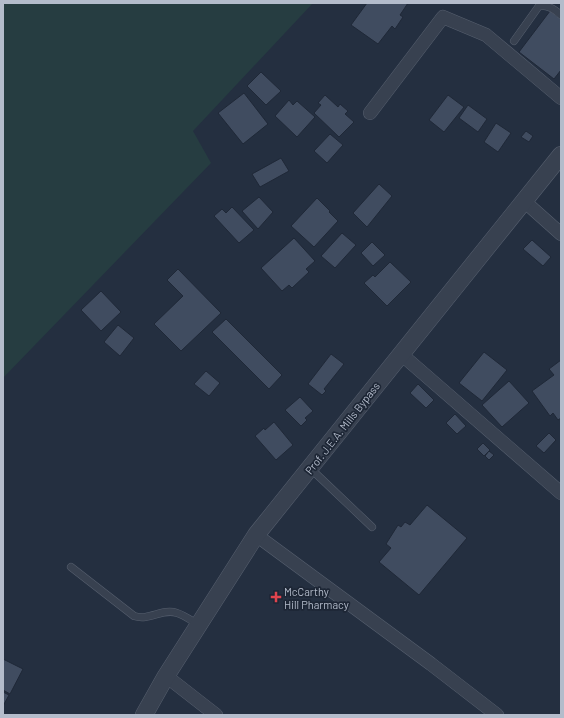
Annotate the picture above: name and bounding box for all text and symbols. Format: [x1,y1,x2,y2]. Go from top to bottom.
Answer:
street label: Prof. J.E.A. Mills Bypass [302,379,382,477]
place label: McCarthy Hill Pharmacy [284,585,349,611]
marker: McCarthy Hill Pharmacy [271,592,281,602]

